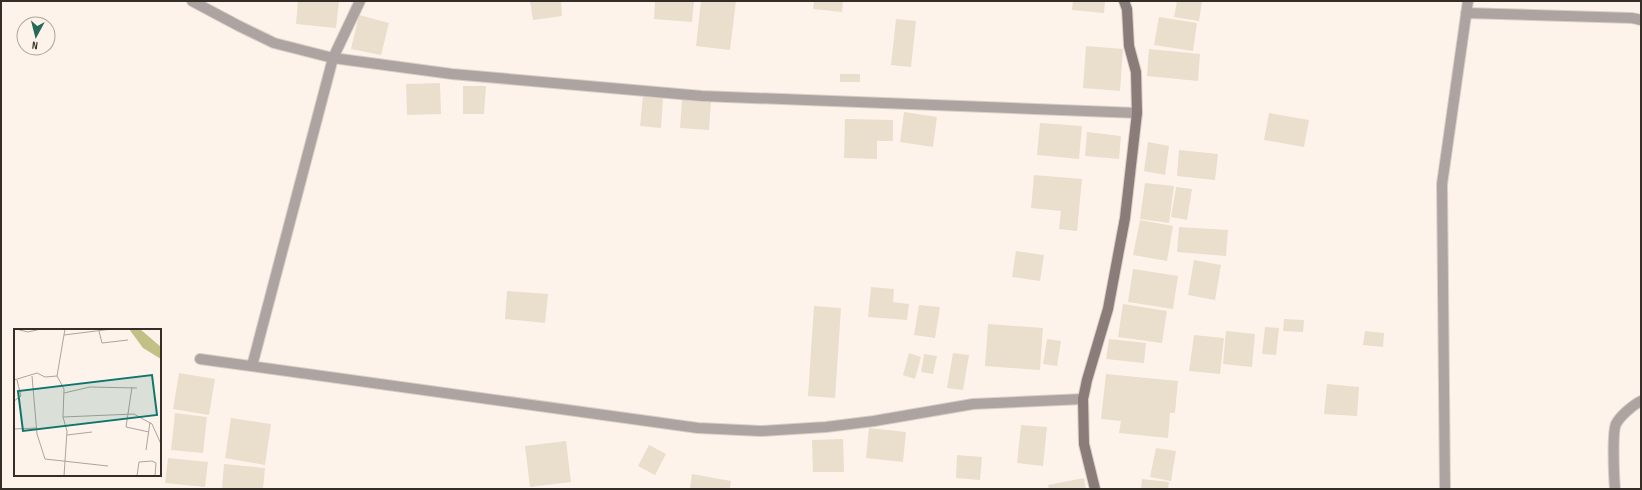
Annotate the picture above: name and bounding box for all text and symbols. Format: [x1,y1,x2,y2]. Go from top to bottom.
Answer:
north arrow [16,16,56,56]
text: N [31,39,39,52]
inset map [14,329,161,476]

